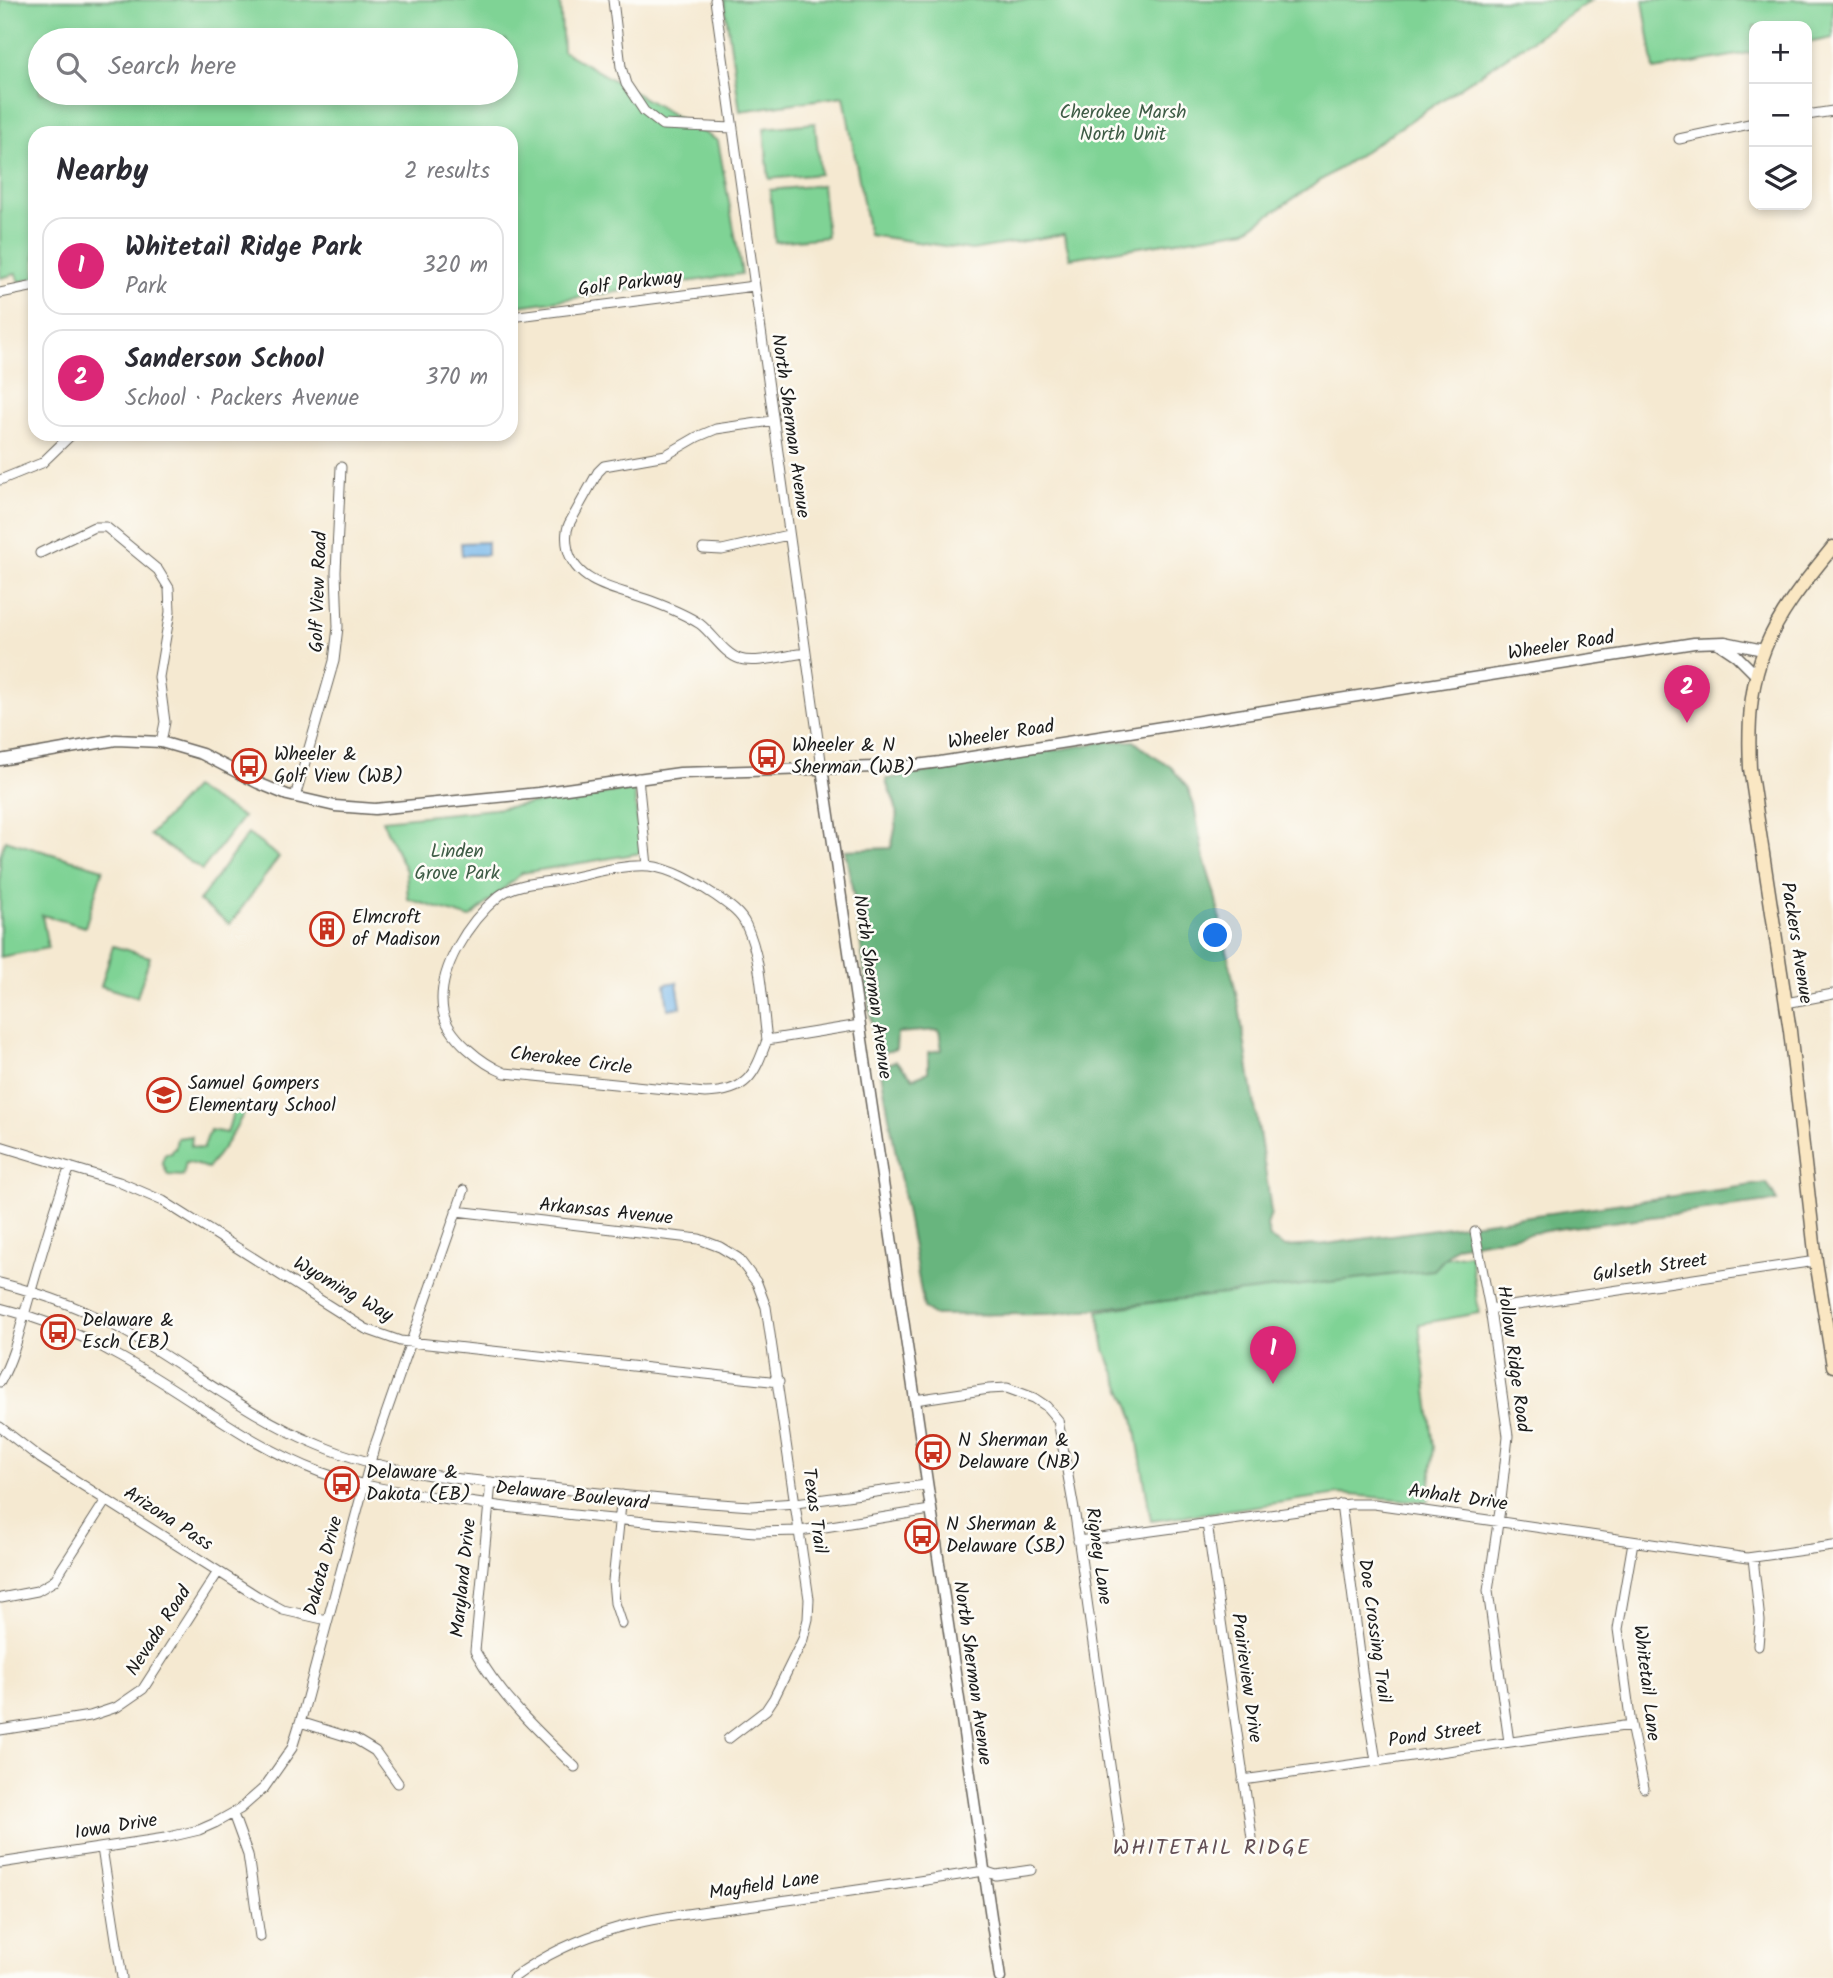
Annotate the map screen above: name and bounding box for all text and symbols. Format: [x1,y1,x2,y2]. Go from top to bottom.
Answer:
map controls [1749,21,1812,210]
button: + [1749,21,1812,84]
search box [28,28,518,105]
text: Search here [108,46,236,88]
icon: search [52,48,90,86]
button: − [1749,84,1812,147]
park label: Cherokee Marsh North Unit [1059,98,1187,150]
button: layers [1749,147,1812,210]
text: Nearby [56,148,148,196]
text: 2 results [404,154,490,190]
text: Whitetail Ridge Park [125,227,361,269]
text: 1 [78,248,84,284]
text: 320 m [422,248,488,284]
street label: Golf Parkway [576,263,685,305]
text: Park [125,269,167,305]
street label: North Sherman Avenue [762,332,818,520]
text: Sanderson School [125,339,324,381]
text: 2 [74,360,88,396]
text: 370 m [425,360,488,396]
text: School · Packers Avenue [125,381,359,417]
street label: Golf View Road [302,530,336,653]
street label: Wheeler Road [1506,623,1617,669]
pin: 2 [1664,665,1710,723]
street label: Wheeler Road [946,712,1057,758]
place label: Wheeler & N Sherman (WB) [792,731,915,783]
bus stop icon: Wheeler & N Sherman (WB) [748,738,786,776]
place label: Wheeler & Golf View (WB) [274,740,403,792]
bus stop icon: Wheeler & Golf View (WB) [230,747,268,785]
park label: Linden Grove Park [414,837,500,889]
street label: Packers Avenue [1772,880,1821,1007]
street label: North Sherman Avenue [844,893,900,1081]
place label: Elmcroft of Madison [352,903,440,955]
building icon: Elmcroft of Madison [308,910,346,948]
your location [1198,918,1232,952]
street label: Cherokee Circle [508,1039,634,1083]
place label: Samuel Gompers Elementary School [188,1069,336,1121]
school or university icon: Samuel Gompers Elementary School [145,1076,183,1114]
street label: Arkansas Avenue [538,1190,675,1234]
street label: Gulseth Street [1591,1245,1710,1291]
street label: Wyoming Way [287,1249,400,1331]
street label: Hollow Ridge Road [1488,1284,1538,1435]
place label: Delaware & Esch (EB) [82,1306,174,1358]
bus stop icon: Delaware & Esch (EB) [39,1313,77,1351]
pin: 1 [1250,1326,1296,1384]
place label: N Sherman & Delaware (NB) [958,1426,1080,1478]
bus stop icon: N Sherman & Delaware (NB) [914,1433,952,1471]
place label: Delaware & Dakota (EB) [366,1458,471,1510]
bus stop icon: Delaware & Dakota (EB) [323,1465,361,1503]
street label: Texas Trail [793,1466,835,1556]
street label: Delaware Boulevard [494,1473,651,1519]
street label: Anhalt Drive [1406,1476,1510,1520]
street label: Arizona Pass [117,1479,219,1559]
street label: Rigney Lane [1076,1505,1120,1607]
place label: N Sherman & Delaware (SB) [946,1510,1066,1562]
street label: Dakota Drive [296,1512,352,1619]
street label: Maryland Drive [443,1517,485,1639]
bus stop icon: N Sherman & Delaware (SB) [903,1517,941,1555]
street label: Doe Crossing Trail [1349,1557,1399,1705]
street label: Nevada Road [119,1579,200,1682]
street label: North Sherman Avenue [944,1579,1000,1767]
street label: Prairieview Drive [1222,1611,1270,1745]
street label: Whitetail Lane [1624,1623,1668,1743]
street label: Pond Street [1386,1713,1484,1756]
street label: Iowa Drive [72,1806,160,1848]
district label: WHITETAIL RIDGE [1113,1832,1311,1865]
street label: Mayfield Lane [707,1863,822,1909]

